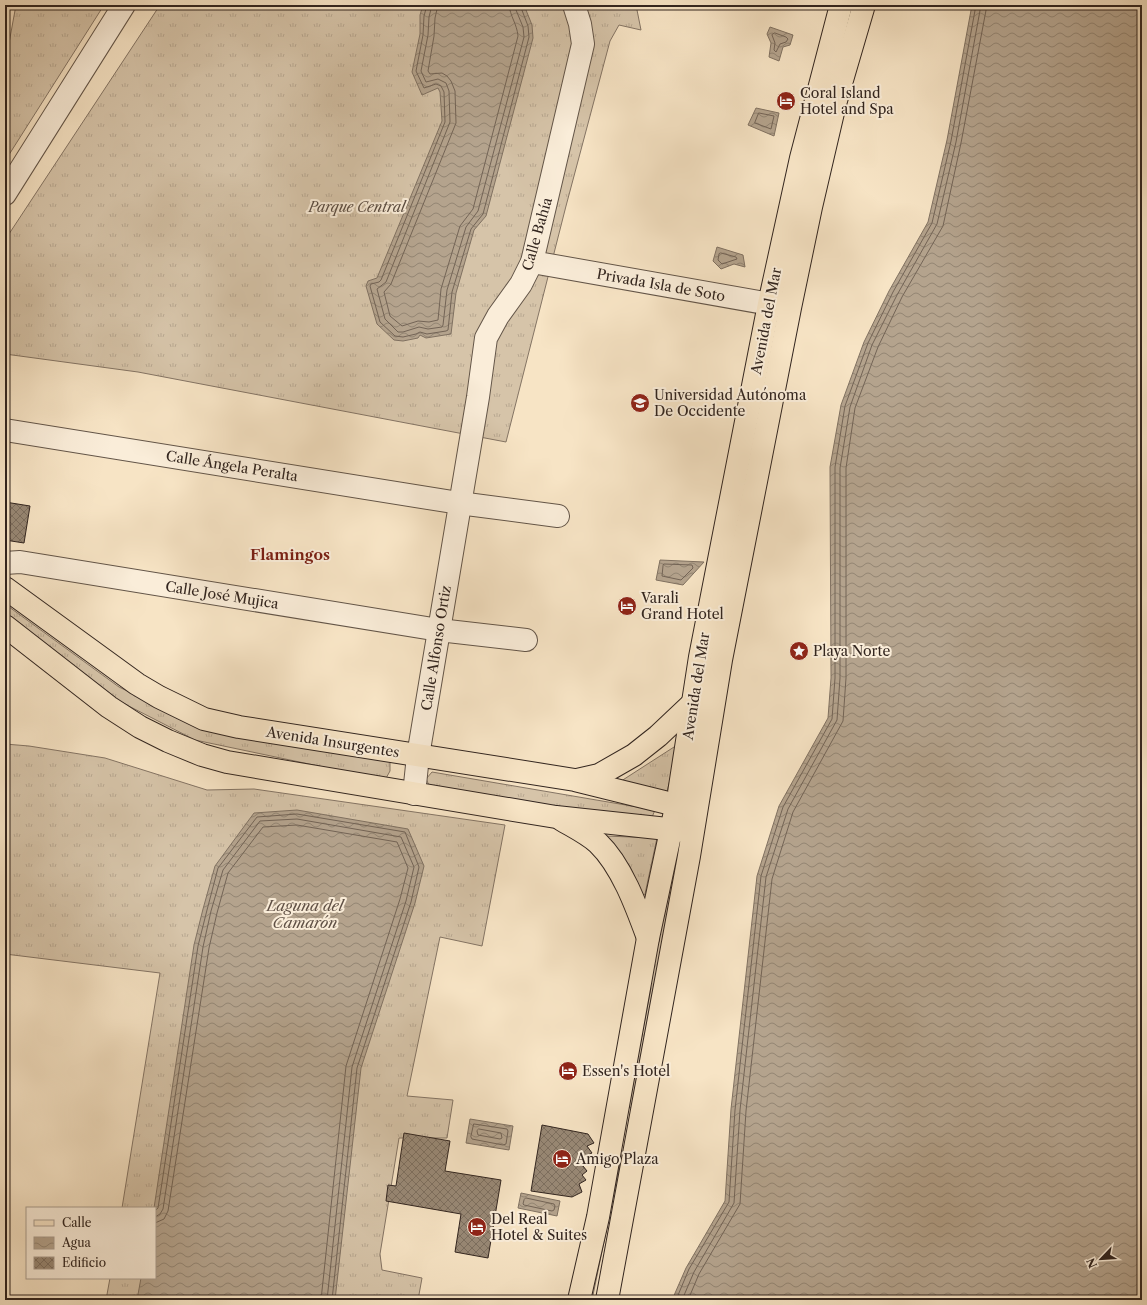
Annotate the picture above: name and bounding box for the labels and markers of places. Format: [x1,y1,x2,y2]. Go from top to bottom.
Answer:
place label: Coral Island Hotel and Spa [800,84,894,118]
hotel icon: Coral Island Hotel and Spa [775,90,797,112]
place label: Universidad Autónoma De Occidente [654,386,807,420]
school or university icon: Universidad Autónoma De Occidente [629,392,651,414]
place label: Varali Grand Hotel [640,589,724,623]
hotel icon: Varali Grand Hotel [616,595,638,617]
place icon: Playa Norte [788,640,810,662]
place label: Playa Norte [813,642,890,660]
hotel icon: Essen's Hotel [557,1060,579,1082]
place label: Essen's Hotel [582,1062,670,1080]
hotel icon: Amigo Plaza [551,1148,573,1170]
place label: Amigo Plaza [575,1150,659,1168]
place label: Del Real Hotel & Suites [491,1210,587,1244]
hotel icon: Del Real Hotel & Suites [466,1216,488,1238]

